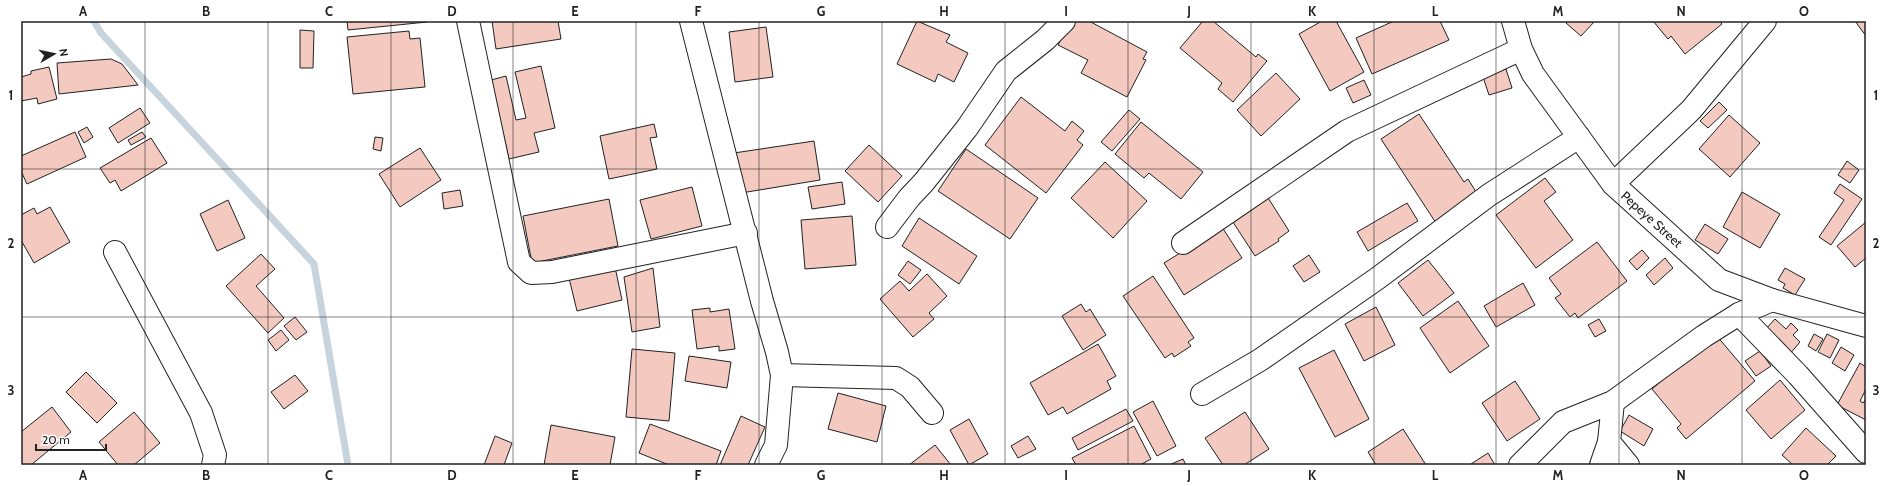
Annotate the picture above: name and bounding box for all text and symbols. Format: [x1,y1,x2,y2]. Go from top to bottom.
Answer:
text: A [79,3,88,19]
text: B [202,3,210,19]
text: C [325,3,333,19]
text: D [447,3,457,19]
text: E [571,3,579,19]
text: F [695,3,702,19]
text: G [817,3,826,19]
text: H [939,3,949,19]
text: I [1064,3,1068,19]
text: J [1186,3,1191,19]
text: K [1308,3,1317,19]
text: L [1432,3,1439,19]
text: M [1553,3,1564,19]
text: N [1676,3,1686,19]
text: O [1799,3,1809,19]
north arrow [34,34,74,74]
text: N [56,47,71,57]
text: 1 [9,87,13,103]
text: 1 [1874,87,1878,103]
street label: Pepeye Street [1618,187,1686,251]
text: 2 [8,235,15,251]
text: 2 [1873,235,1880,251]
text: 3 [7,382,15,398]
text: 3 [1872,382,1880,398]
scale bar [36,426,106,452]
text: 20 m [42,432,70,447]
text: A [79,467,88,483]
text: B [202,467,210,483]
text: C [325,467,333,483]
text: D [447,467,457,483]
text: E [571,467,579,483]
text: F [695,467,702,483]
text: G [817,467,826,483]
text: H [939,467,949,483]
text: I [1064,467,1068,483]
text: J [1186,467,1191,483]
text: K [1308,467,1317,483]
text: L [1432,467,1439,483]
text: M [1553,467,1564,483]
text: N [1676,467,1686,483]
text: O [1799,467,1809,483]

